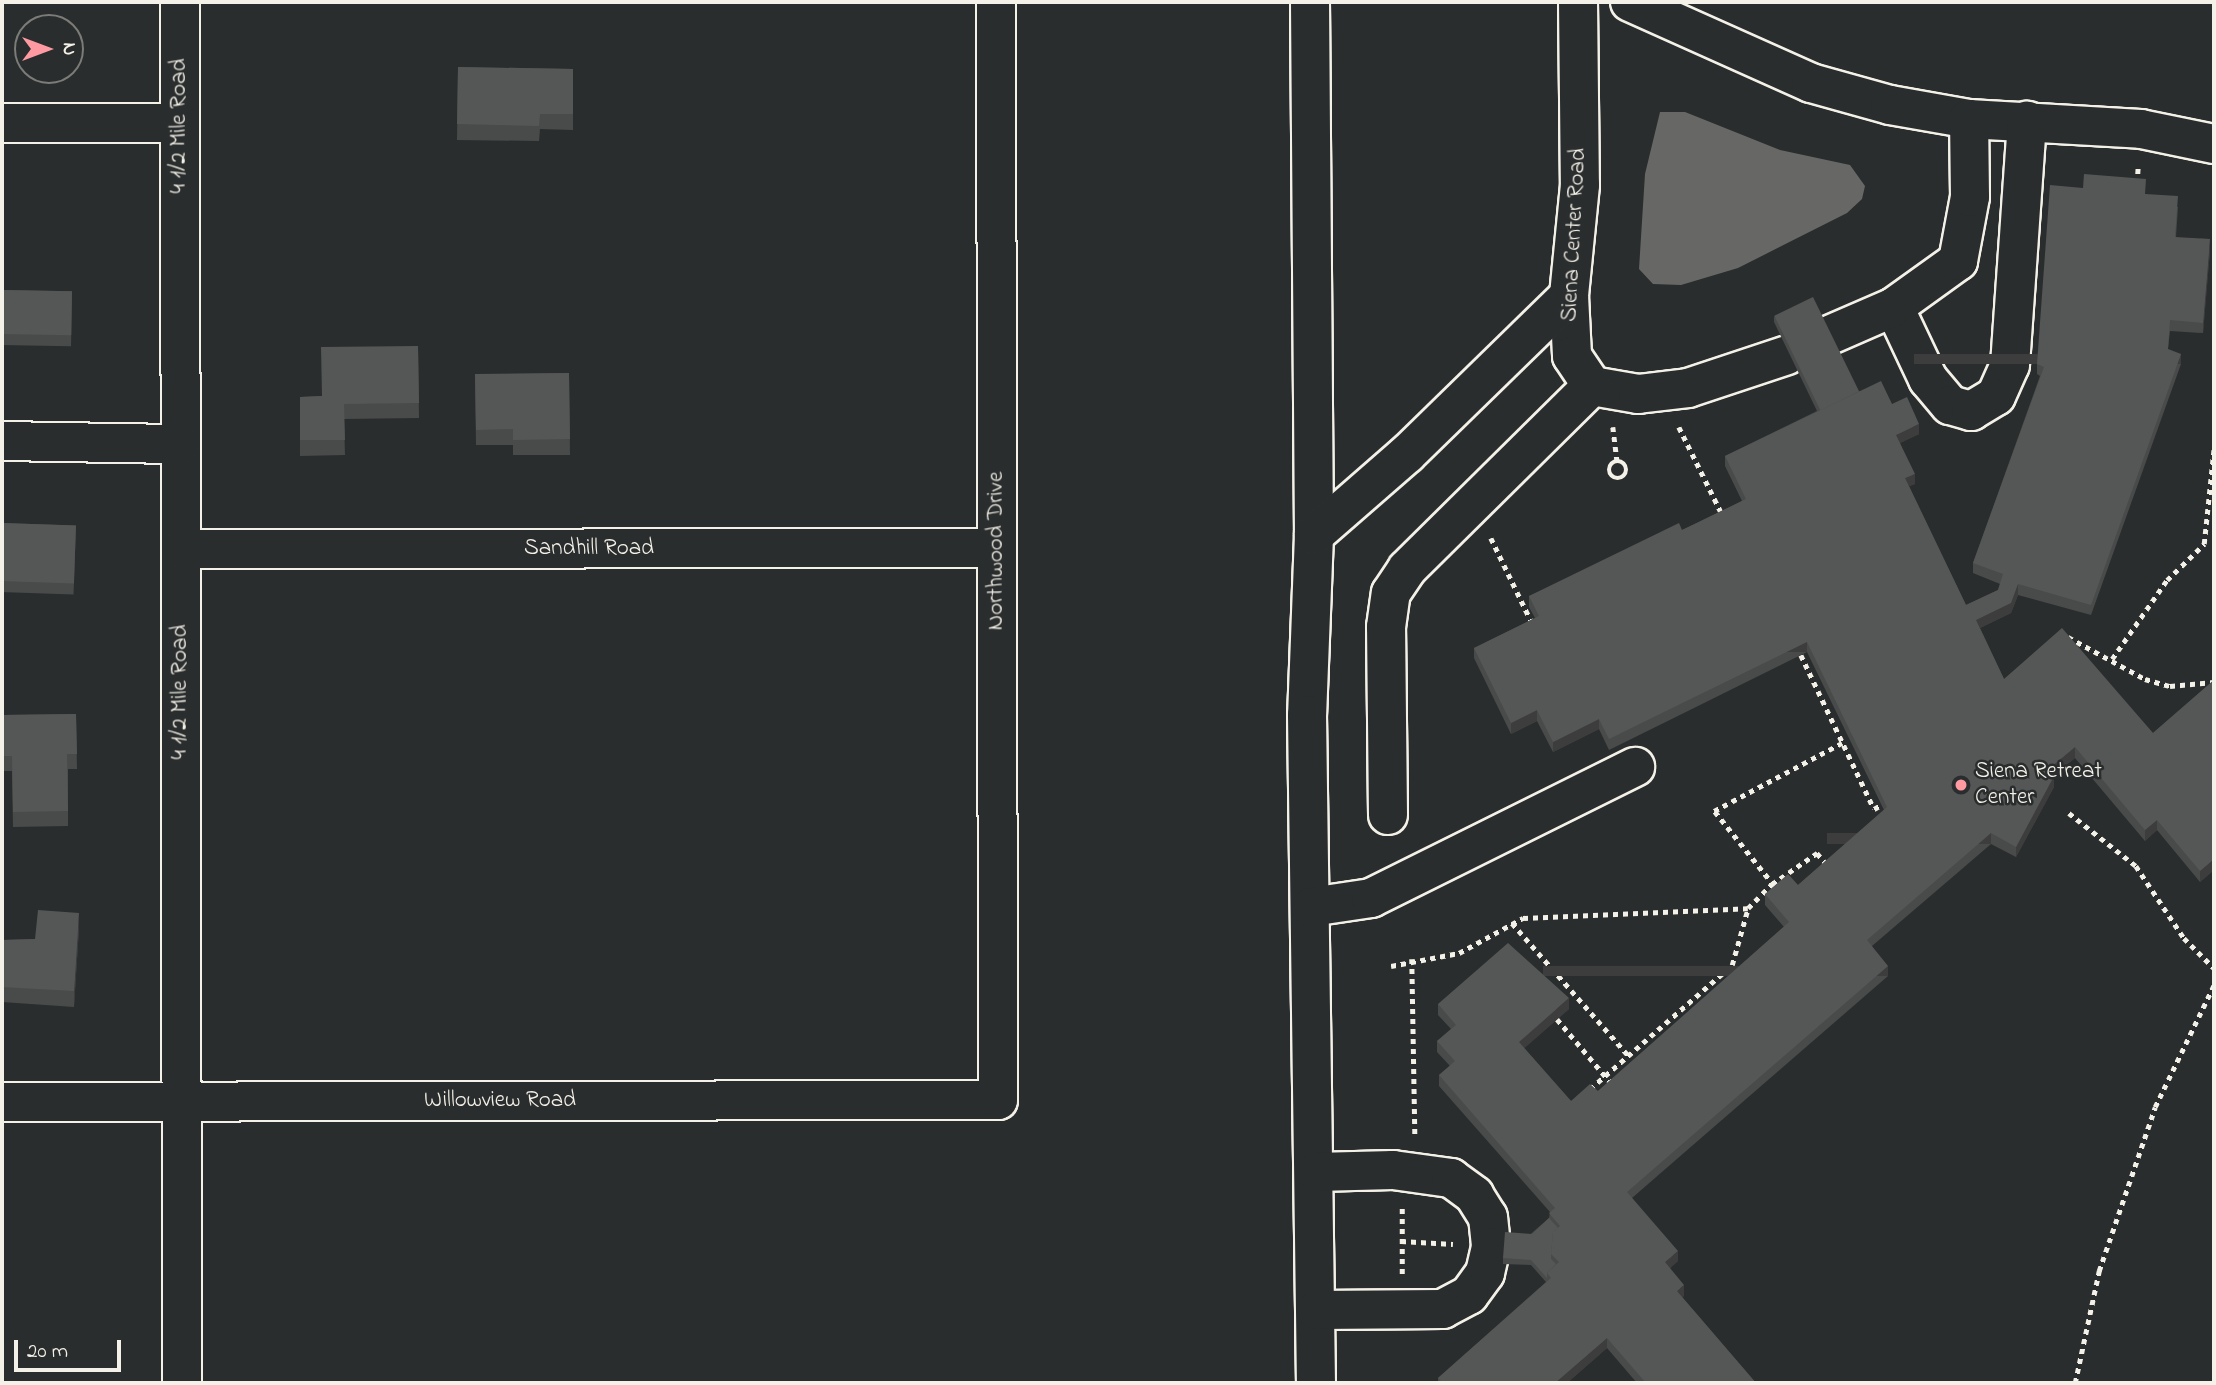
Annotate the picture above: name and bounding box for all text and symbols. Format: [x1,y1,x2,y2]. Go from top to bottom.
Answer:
north arrow [14,14,84,84]
text: N [55,43,82,55]
street label: 4 1/2 Mile Road [166,59,194,193]
street label: Siena Center Road [1557,147,1593,323]
street label: Northwood Drive [983,472,1011,630]
street label: Sandhill Road [524,535,654,563]
street label: 4 1/2 Mile Road [167,625,195,759]
place label: Siena Retreat Center [1975,758,2102,812]
marker: Siena Retreat Center [1953,777,1969,793]
street label: Willowview Road [424,1087,576,1115]
scale bar [18,1326,124,1370]
text: 20 m [27,1337,68,1367]

